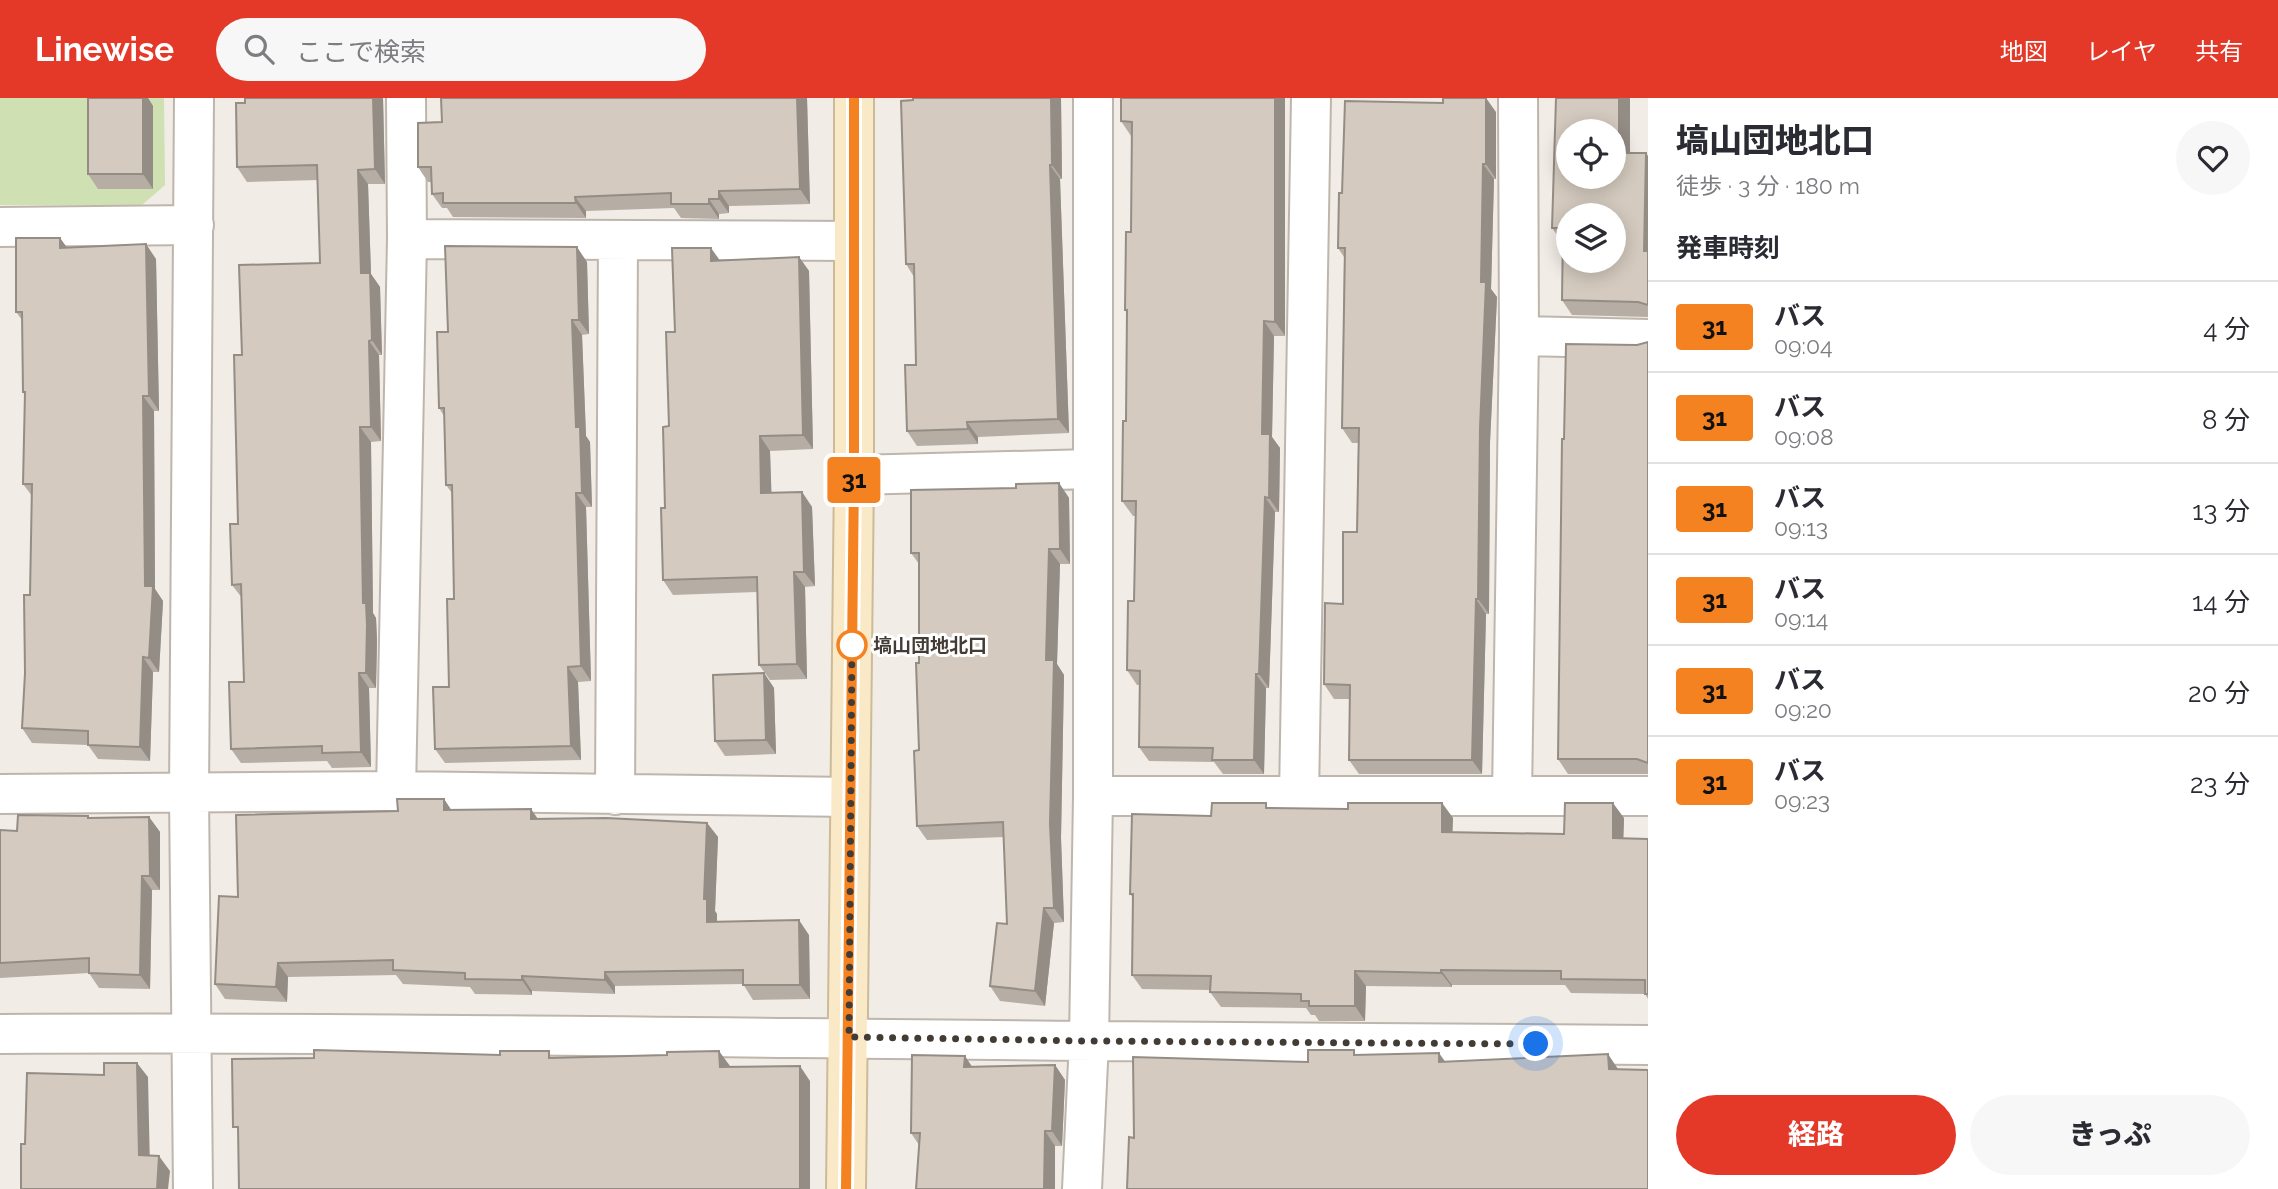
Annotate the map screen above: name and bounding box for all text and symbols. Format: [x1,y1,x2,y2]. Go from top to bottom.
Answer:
search box [216,18,706,81]
text: Linewise [35,30,174,69]
icon: search [240,30,278,68]
text: ここで検索 [296,37,426,67]
text: 地図 [2000,37,2048,66]
text: レイヤ [2086,37,2157,66]
text: 共有 [2195,37,2243,66]
map controls [1556,119,1626,273]
button: locate [1556,119,1626,189]
text: 塙山団地北口 [1676,121,1874,160]
button: heart [2176,121,2250,195]
text: 徒歩 · 3 分 · 180 m [1676,172,1860,199]
button: layers [1556,203,1626,273]
text: 発車時刻 [1676,233,1780,263]
text: バス [1774,301,1826,331]
text: 31 [1702,312,1727,341]
text: 4 分 [2203,314,2250,344]
text: 09:04 [1774,332,1833,359]
text: バス [1774,392,1826,422]
text: 31 [1702,403,1727,432]
text: 8 分 [2202,405,2250,435]
text: 09:08 [1774,423,1834,450]
line badge: 31 [822,457,886,503]
text: 31 [841,465,867,494]
text: バス [1774,483,1826,513]
text: 31 [1702,494,1727,523]
text: 13 分 [2192,496,2250,526]
text: 09:13 [1774,514,1828,541]
text: バス [1774,574,1826,604]
text: 31 [1702,585,1727,614]
text: 14 分 [2192,587,2250,617]
text: 09:14 [1774,605,1828,632]
marker: 塙山団地北口 [837,630,867,660]
place label: 塙山団地北口 [873,634,987,656]
text: バス [1774,665,1826,695]
text: 31 [1702,676,1727,705]
text: 20 分 [2188,678,2250,708]
text: 09:20 [1774,696,1832,723]
text: バス [1774,756,1826,786]
text: 31 [1702,767,1727,796]
text: 23 分 [2190,769,2250,799]
text: 09:23 [1774,787,1830,814]
your location [1518,1026,1553,1061]
button: 経路 [1676,1095,1956,1175]
button: きっぷ [1970,1095,2250,1175]

